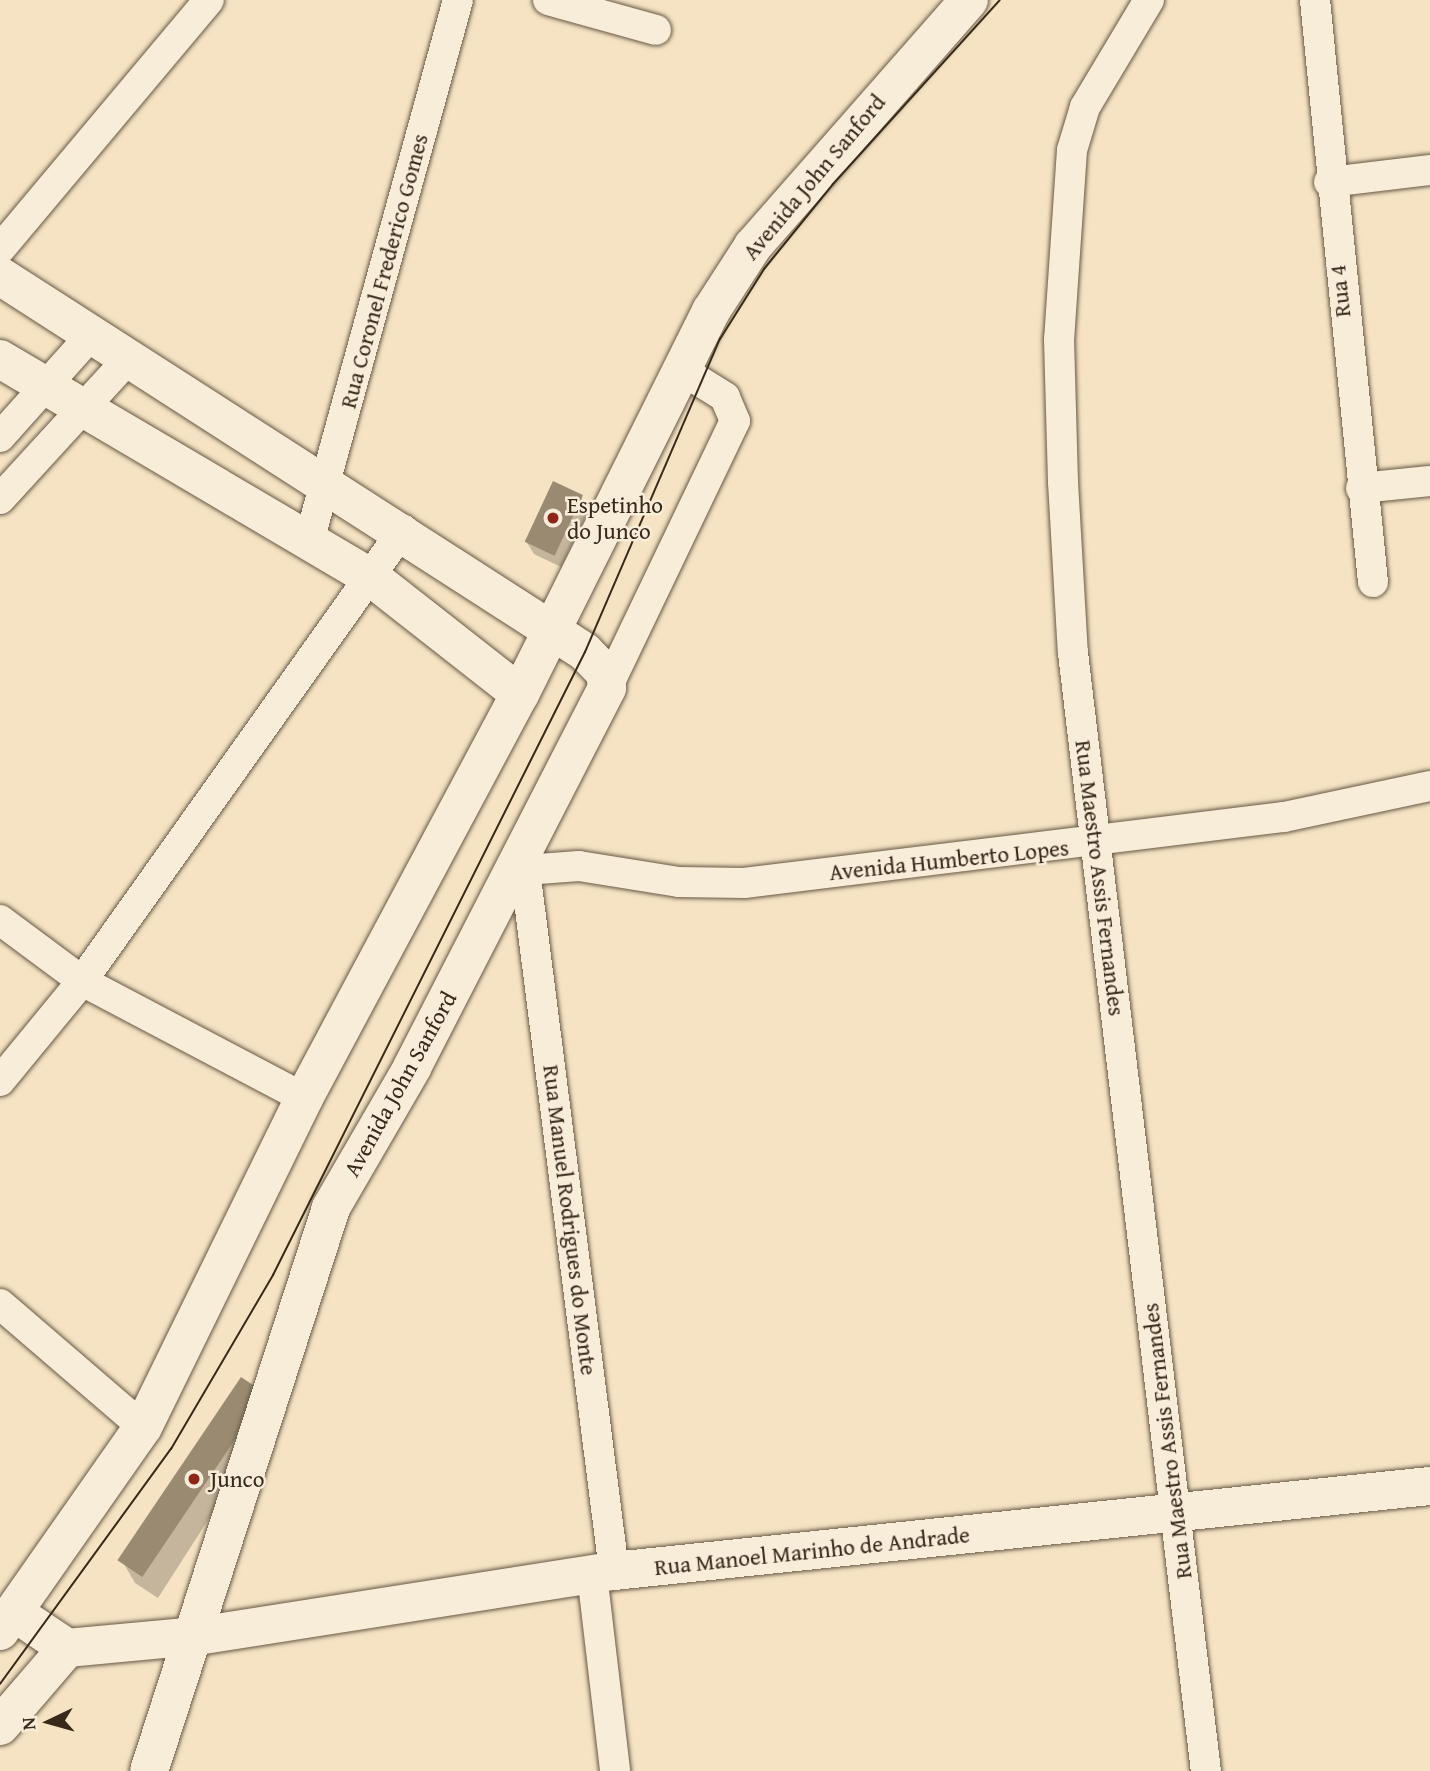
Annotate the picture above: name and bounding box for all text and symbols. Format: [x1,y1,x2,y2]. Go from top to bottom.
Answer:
street label: Avenida John Sanford [737,89,891,265]
street label: Rua Coronel Frederico Gomes [334,131,434,411]
street label: Rua 4 [1324,263,1356,319]
place label: Espetinho do Junco [567,491,663,545]
marker: Espetinho do Junco [545,510,561,526]
street label: Rua Maestro Assis Fernandes [1069,739,1131,1017]
street label: Avenida Humberto Lopes [828,834,1070,886]
street label: Avenida John Sanford [338,987,462,1181]
street label: Rua Manuel Rodrigues do Monte [537,1063,603,1377]
street label: Rua Maestro Assis Fernandes [1136,1302,1198,1580]
place label: Junco [210,1465,265,1493]
marker: Junco [184,1469,204,1489]
street label: Rua Manoel Marinho de Andrade [653,1521,971,1581]
north arrow [14,1687,84,1757]
text: N [14,1716,43,1731]

